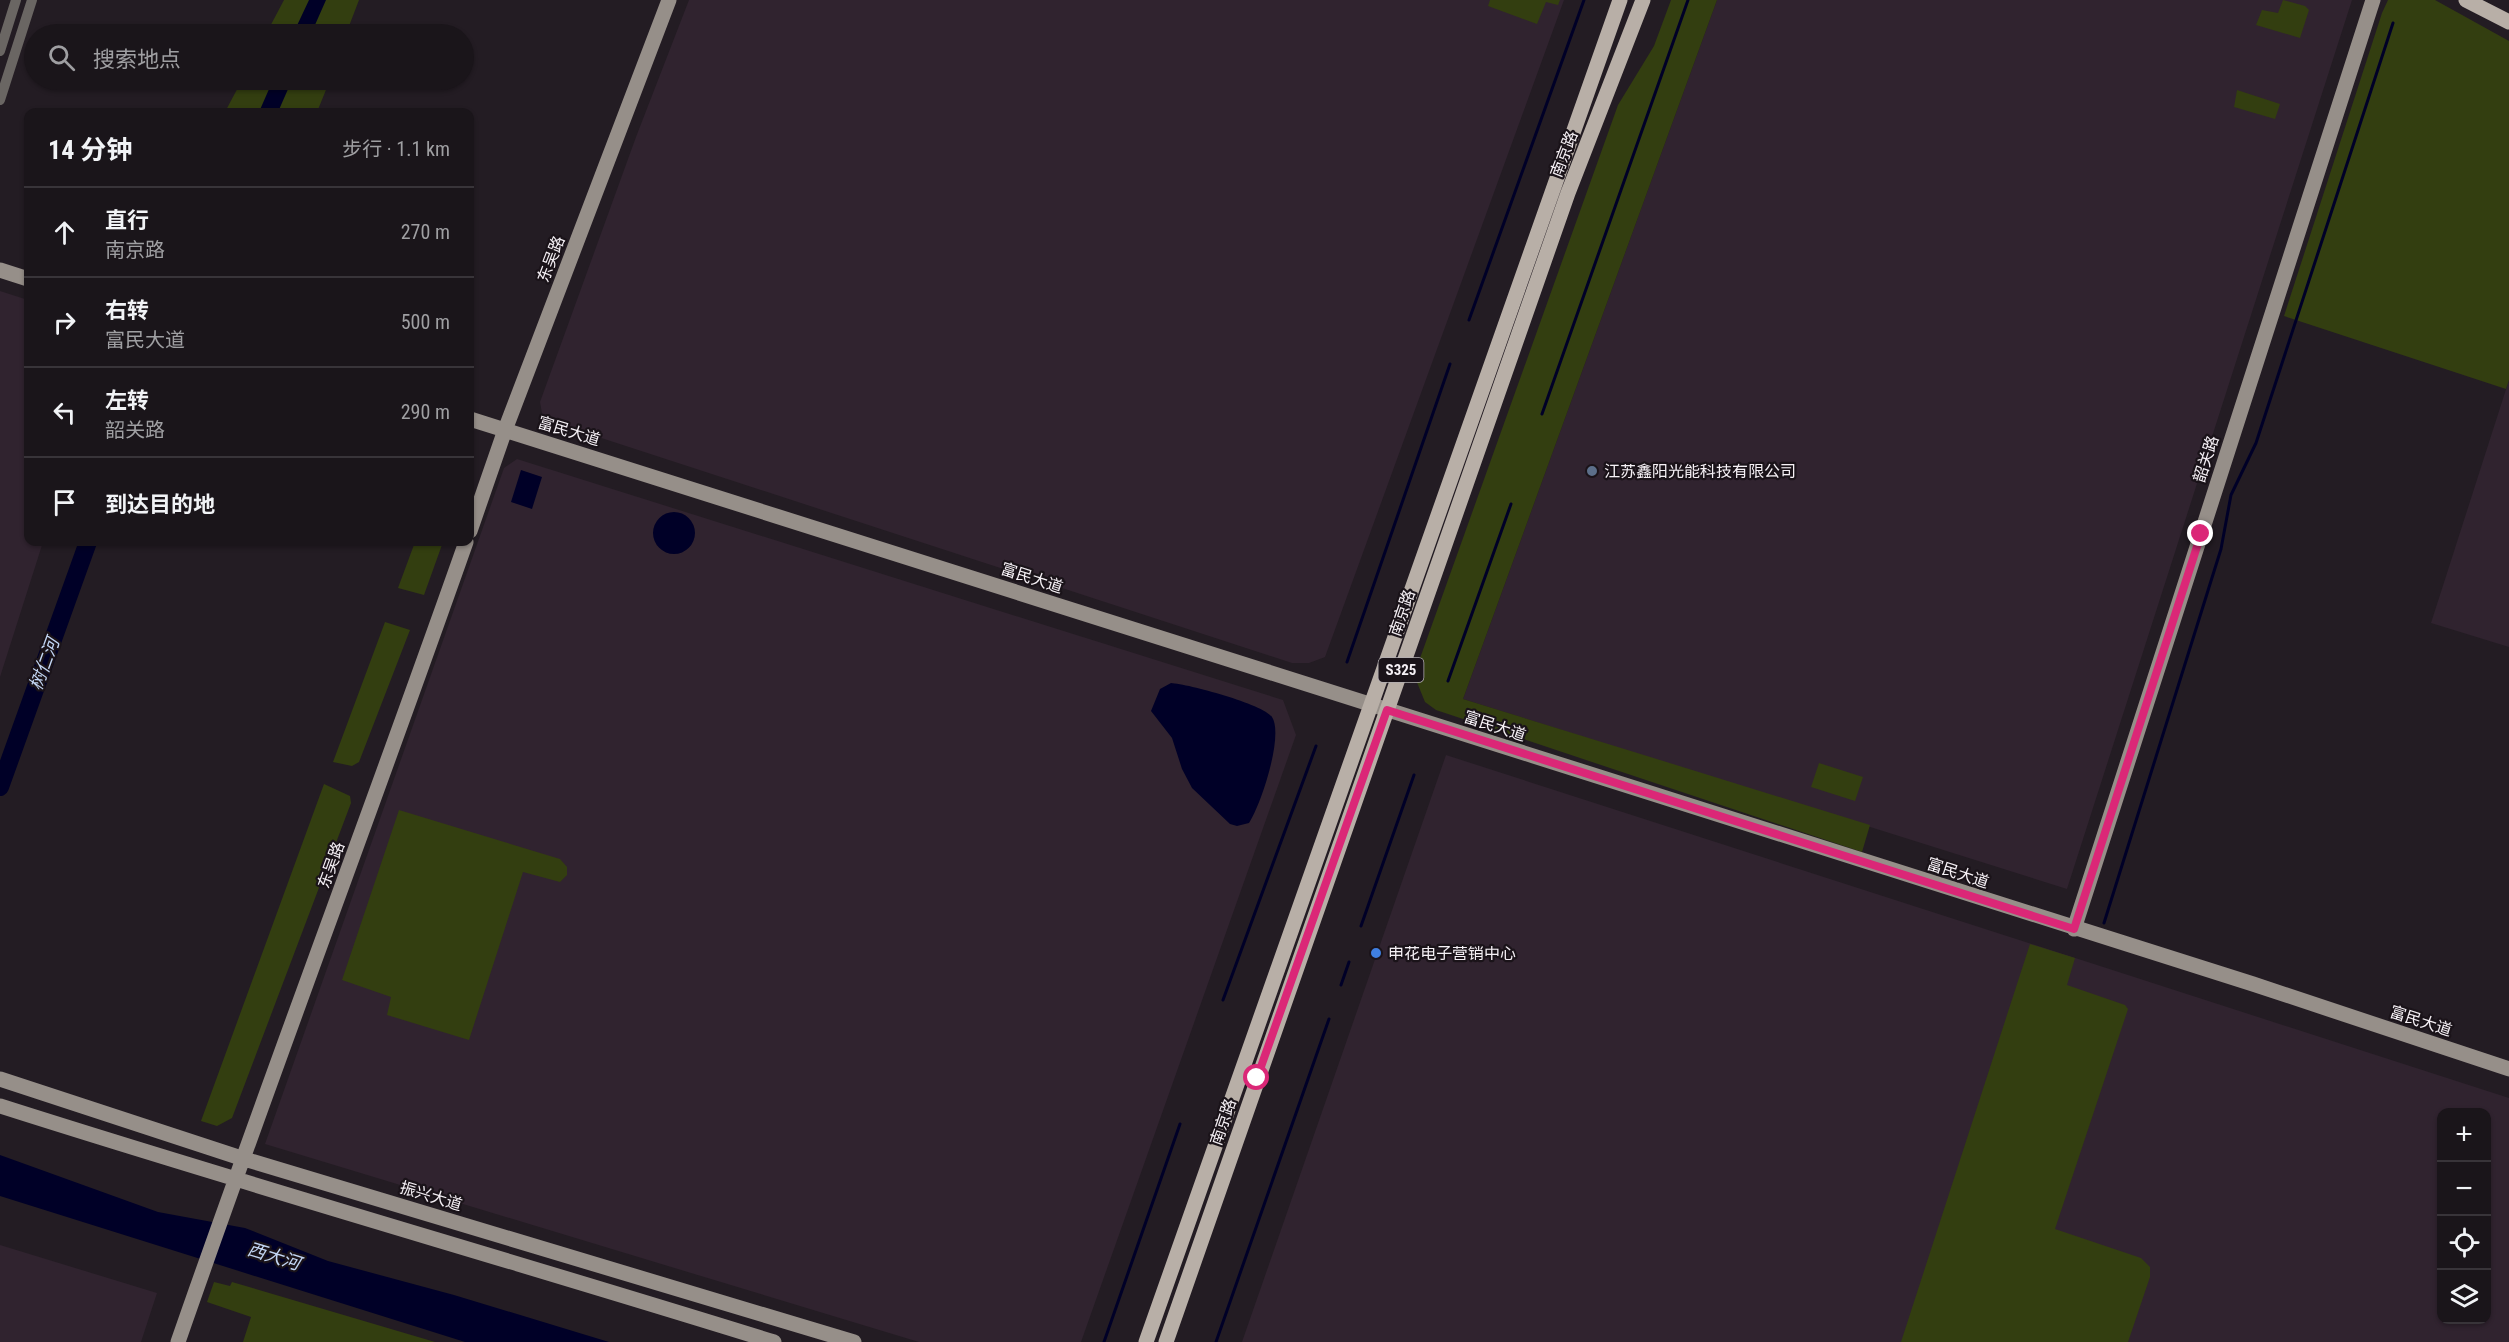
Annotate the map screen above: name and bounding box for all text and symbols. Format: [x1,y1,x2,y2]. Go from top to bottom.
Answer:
search box [24,24,474,90]
icon: search [45,41,78,74]
text: 搜索地点 [93,47,181,72]
street label: 南京路 [1547,128,1581,180]
text: 14 分钟 [48,135,132,165]
text: 步行 · 1.1 km [342,137,450,161]
text: 直行 [105,208,149,233]
icon: ahead [48,216,81,249]
text: 270 m [401,220,450,244]
street label: 东吴路 [534,233,568,285]
text: 南京路 [105,238,165,262]
text: 右转 [105,298,149,323]
icon: right [48,306,81,339]
text: 500 m [401,310,450,334]
text: 富民大道 [105,328,185,352]
text: 左转 [105,388,149,413]
icon: left [48,396,81,429]
text: 290 m [401,400,450,424]
street label: 富民大道 [536,413,602,449]
text: 韶关路 [105,418,165,442]
street label: 韶关路 [2190,433,2222,485]
place label: 江苏鑫阳光能科技有限公司 [1604,462,1796,481]
marker: 江苏鑫阳光能科技有限公司 [1585,464,1599,478]
icon: arrive [48,486,81,519]
text: 到达目的地 [105,492,215,517]
route end [2187,520,2213,546]
street label: 富民大道 [999,559,1065,597]
street label: 南京路 [1385,587,1419,639]
water label: 树仁河 [25,632,64,693]
road number: S325 [1378,658,1424,682]
street label: 富民大道 [1462,707,1528,745]
street label: 东吴路 [314,839,348,891]
street label: 富民大道 [1925,854,1991,892]
place label: 申花电子营销中心 [1388,944,1516,963]
marker: 申花电子营销中心 [1369,946,1383,960]
street label: 富民大道 [2388,1002,2454,1040]
route start [1243,1064,1269,1090]
street label: 南京路 [1206,1096,1240,1148]
map controls [2437,1108,2491,1324]
button: + [2437,1108,2491,1162]
button: − [2437,1162,2491,1216]
street label: 振兴大道 [398,1178,464,1214]
button: locate [2437,1216,2491,1270]
water label: 西大河 [245,1238,306,1275]
button: layers [2437,1270,2491,1324]

